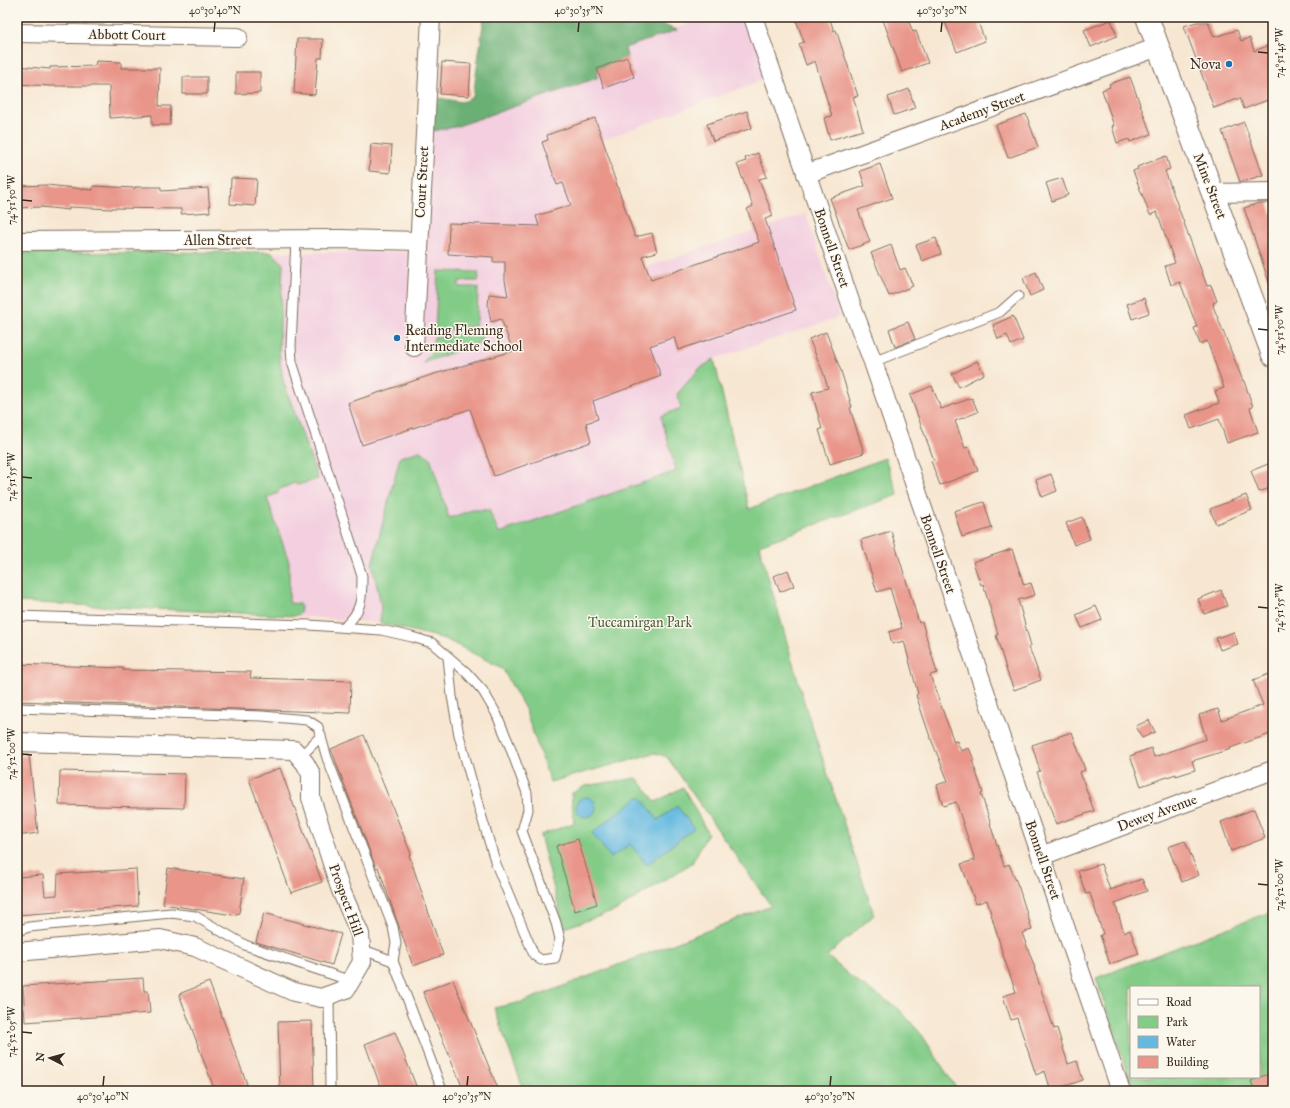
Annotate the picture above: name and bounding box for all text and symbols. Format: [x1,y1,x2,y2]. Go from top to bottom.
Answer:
text: 40°30'40"N [189,5,241,17]
text: 40°30'35"N [554,5,604,17]
text: 40°30'30"N [917,5,968,17]
street label: Abbott Court [87,26,166,44]
text: 74°51'45"W [1274,28,1286,78]
place label: Nova [1190,56,1221,73]
marker: Nova [1224,59,1234,69]
street label: Academy Street [936,88,1027,135]
street label: Court Street [412,145,432,218]
street label: Mine Street [1190,151,1230,222]
text: 74°51'50"W [6,174,18,225]
street label: Bonnell Street [810,206,854,290]
street label: Allen Street [183,232,252,249]
text: 74°51'50"W [1274,304,1286,355]
place label: Reading Fleming Intermediate School [405,322,523,355]
marker: Reading Fleming Intermediate School [392,333,402,343]
text: 74°51'55"W [6,452,18,501]
street label: Bonnell Street [916,512,960,596]
text: 74°51'55"W [1274,583,1286,632]
park label: Tuccamirgan Park [588,614,692,631]
text: 74°52'00"W [6,727,18,780]
street label: Dewey Avenue [1115,791,1199,835]
street label: Bonnell Street [1021,818,1065,902]
text: 74°52'00"W [1274,858,1286,911]
street label: Prospect Hill [325,862,367,939]
legend [1130,986,1260,1078]
text: Road [1166,995,1192,1009]
text: 74°52'05"W [6,1006,18,1057]
text: Park [1166,1015,1188,1029]
text: Water [1166,1035,1196,1049]
north arrow [30,1038,70,1078]
text: N [34,1051,48,1062]
text: Building [1166,1055,1209,1070]
text: 40°30'40"N [77,1091,129,1103]
text: 40°30'35"N [442,1091,492,1103]
text: 40°30'30"N [805,1091,856,1103]

